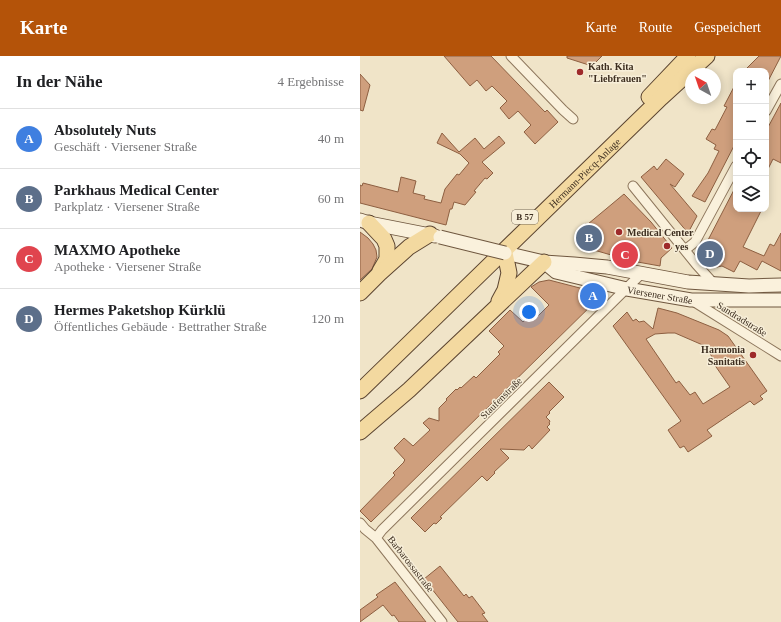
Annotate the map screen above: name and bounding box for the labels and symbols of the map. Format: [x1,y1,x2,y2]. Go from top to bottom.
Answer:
place label: Kath. Kita "Liebfrauen" [588,61,647,84]
marker: Kath. Kita "Liebfrauen" [575,67,585,77]
north arrow [685,68,721,104]
street label: Hermann-Piecq-Anlage [546,135,623,210]
road number: B 57 [512,210,538,224]
pin: B [576,223,602,253]
marker: Medical Center [614,227,624,237]
place label: Medical Center [627,227,694,238]
pin: D [697,239,723,269]
pin: C [612,240,638,270]
marker: yes [662,241,672,251]
place label: yes [675,241,688,252]
pin: A [580,281,606,311]
street label: Viersener Straße [626,284,694,306]
street label: Sandradstraße [715,299,769,339]
your location [519,302,539,322]
place label: Harmonia Sanitatis [701,344,745,367]
marker: Harmonia Sanitatis [748,350,758,360]
street label: Staufenstraße [478,374,525,421]
street label: Barbarossastraße [386,534,437,595]

